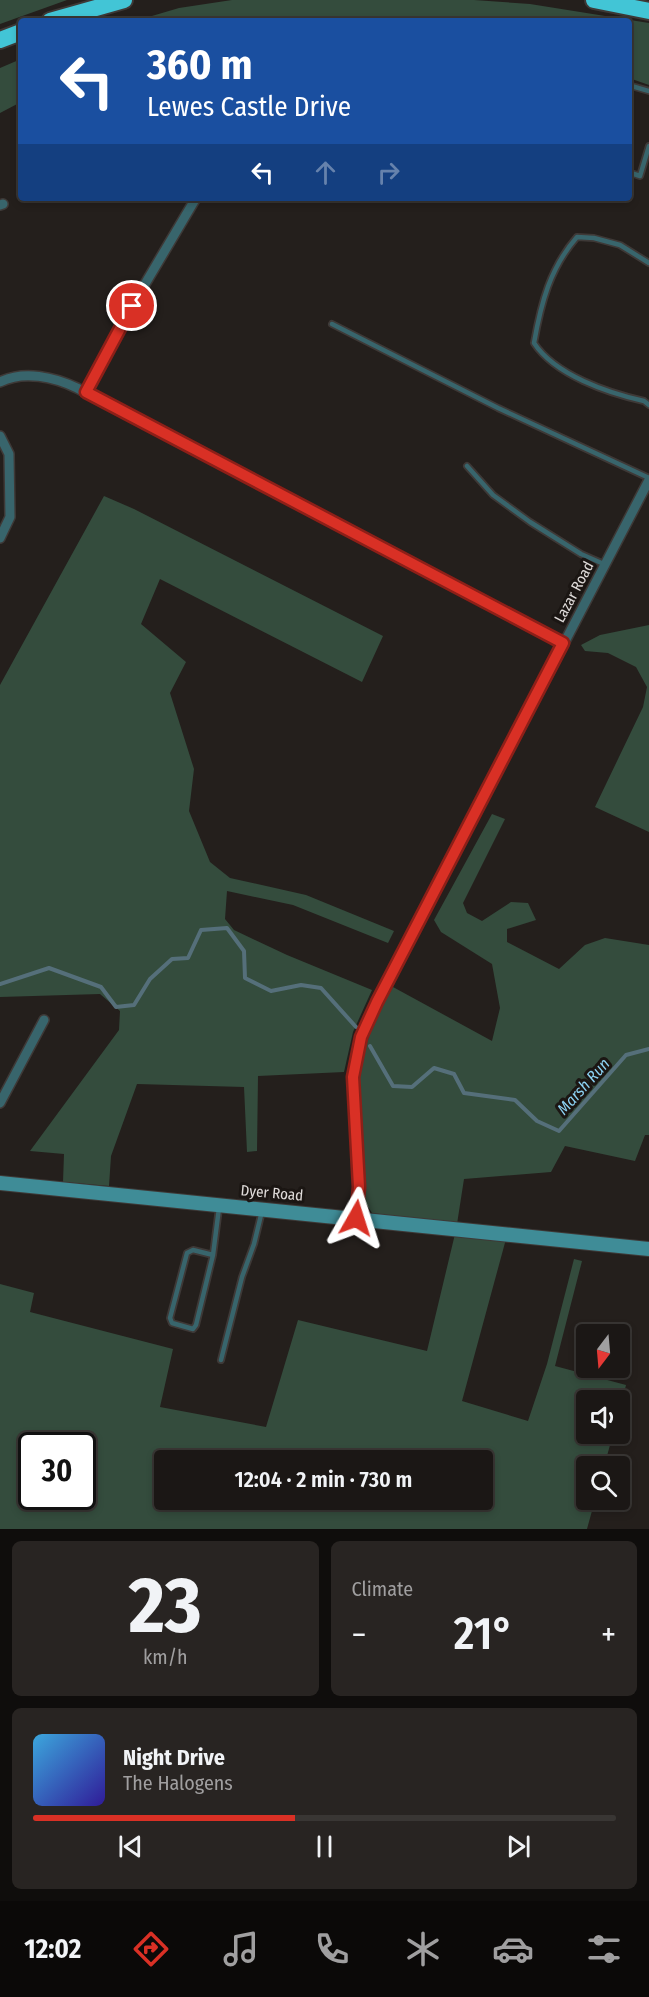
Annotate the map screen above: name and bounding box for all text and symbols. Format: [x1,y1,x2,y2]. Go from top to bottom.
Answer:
text: 360 m [147,40,253,90]
icon: left [48,42,126,120]
text: Lewes Castle Drive [147,91,351,123]
icon: left [246,156,279,189]
icon: ahead [309,156,342,189]
icon: right [372,156,405,189]
pin [106,280,157,331]
icon: arrive [115,289,148,322]
street label: Lazar Road [550,558,598,626]
water label: Marsh Run [553,1054,614,1118]
street label: Dyer Road [240,1181,304,1205]
position arrow [324,1186,388,1250]
north arrow [576,1324,630,1378]
map controls [576,1324,630,1510]
button: sound [576,1390,630,1444]
speed limit sign: 30 [18,1432,96,1510]
button: search [576,1456,630,1510]
text: 12:04 · 2 min · 730 m [235,1466,412,1493]
text: 23 [129,1559,202,1653]
text: Climate [352,1577,413,1601]
text: 21° [454,1607,514,1661]
text: − [352,1615,366,1655]
text: + [601,1615,616,1655]
text: km/h [143,1645,188,1669]
text: Night Drive [123,1744,225,1771]
text: The Halogens [123,1771,233,1795]
icon: previous [114,1830,147,1863]
icon: pause [308,1830,341,1863]
icon: next [502,1830,535,1863]
icon: directions [130,1928,172,1970]
icon: music [220,1928,262,1970]
icon: phone [311,1928,353,1970]
icon: climate [402,1928,444,1970]
icon: car [492,1928,534,1970]
icon: filters [583,1928,625,1970]
text: 12:02 [24,1933,81,1965]

